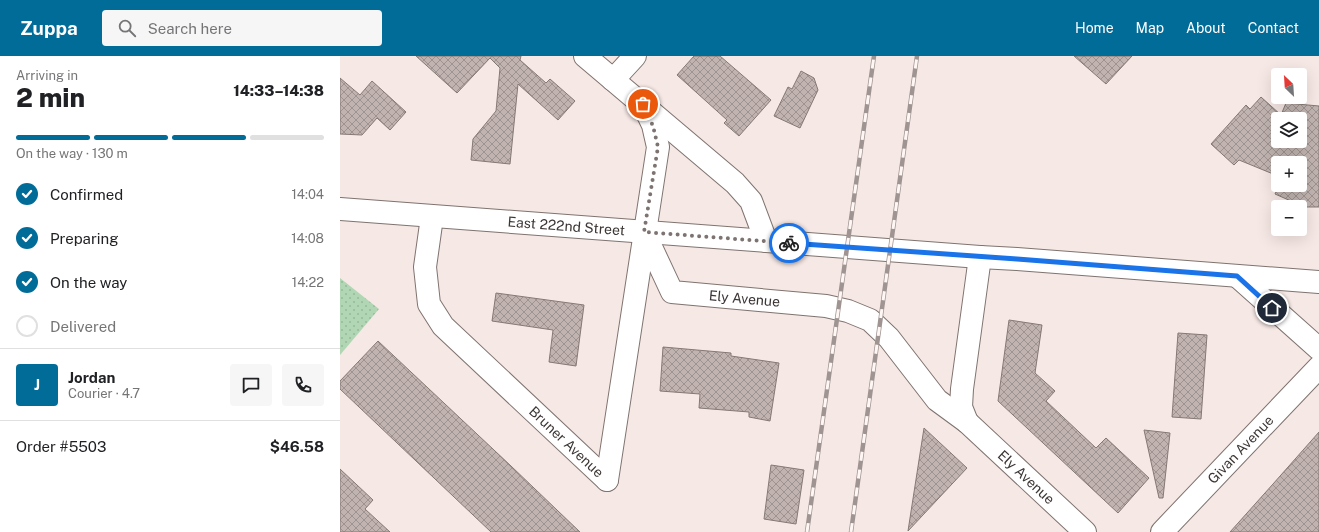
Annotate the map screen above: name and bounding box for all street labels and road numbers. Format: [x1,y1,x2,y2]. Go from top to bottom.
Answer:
street label: East 222nd Street [507,214,626,238]
street label: Ely Avenue [708,287,781,310]
street label: Bruner Avenue [526,403,607,481]
street label: Givan Avenue [1204,412,1277,487]
street label: Ely Avenue [995,447,1058,508]

